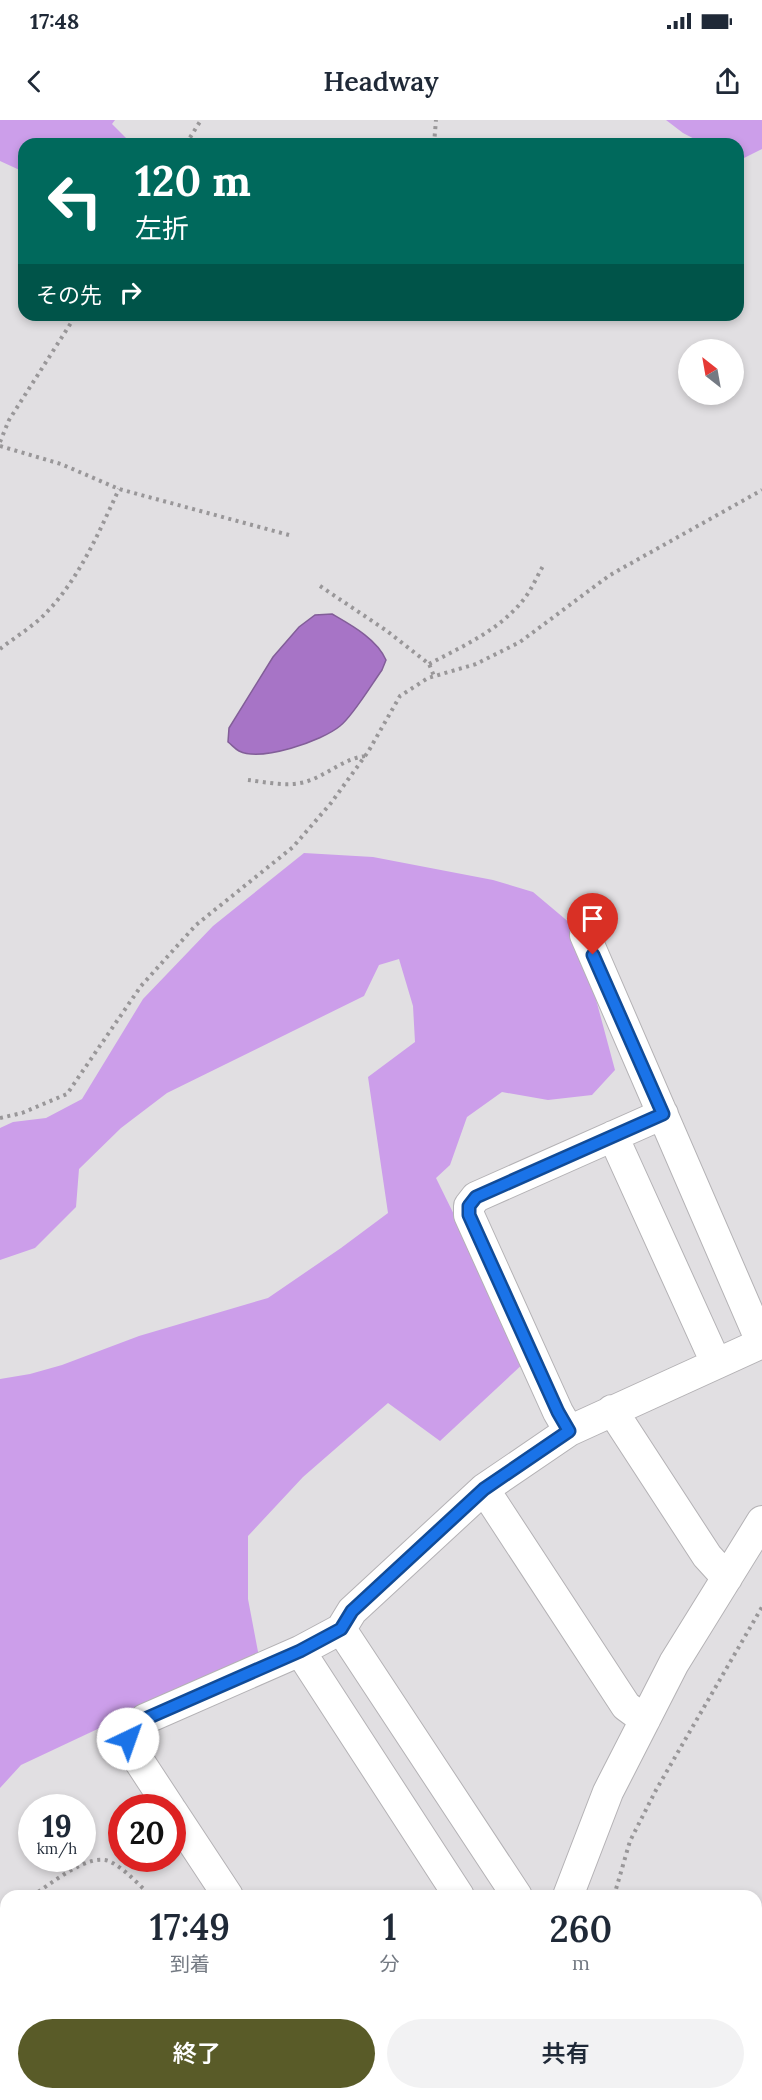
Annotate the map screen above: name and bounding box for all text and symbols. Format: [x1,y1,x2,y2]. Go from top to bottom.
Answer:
text: 17:48 [30,7,79,35]
text: Headway [323,64,439,98]
icon: back [18,65,51,98]
icon: share [711,65,744,98]
text: 120 m [135,154,251,208]
icon: left [36,162,114,240]
text: 左折 [135,211,189,245]
icon: right [114,276,147,309]
text: その先 [36,281,102,309]
north arrow [678,339,744,405]
map controls [678,339,744,405]
pin [567,893,618,955]
icon: arrive [576,902,609,935]
position arrow [96,1707,160,1771]
speed limit sign: 20 [108,1794,186,1872]
text: 19 [42,1807,72,1845]
text: km/h [37,1839,77,1858]
text: 17:49 [150,1904,230,1950]
text: 1 [383,1904,397,1950]
text: 260 [550,1906,612,1952]
text: m [572,1950,590,1975]
text: 到着 [170,1951,210,1976]
text: 分 [380,1951,400,1976]
button: 終了 [18,2019,375,2088]
button: 共有 [387,2019,744,2088]

